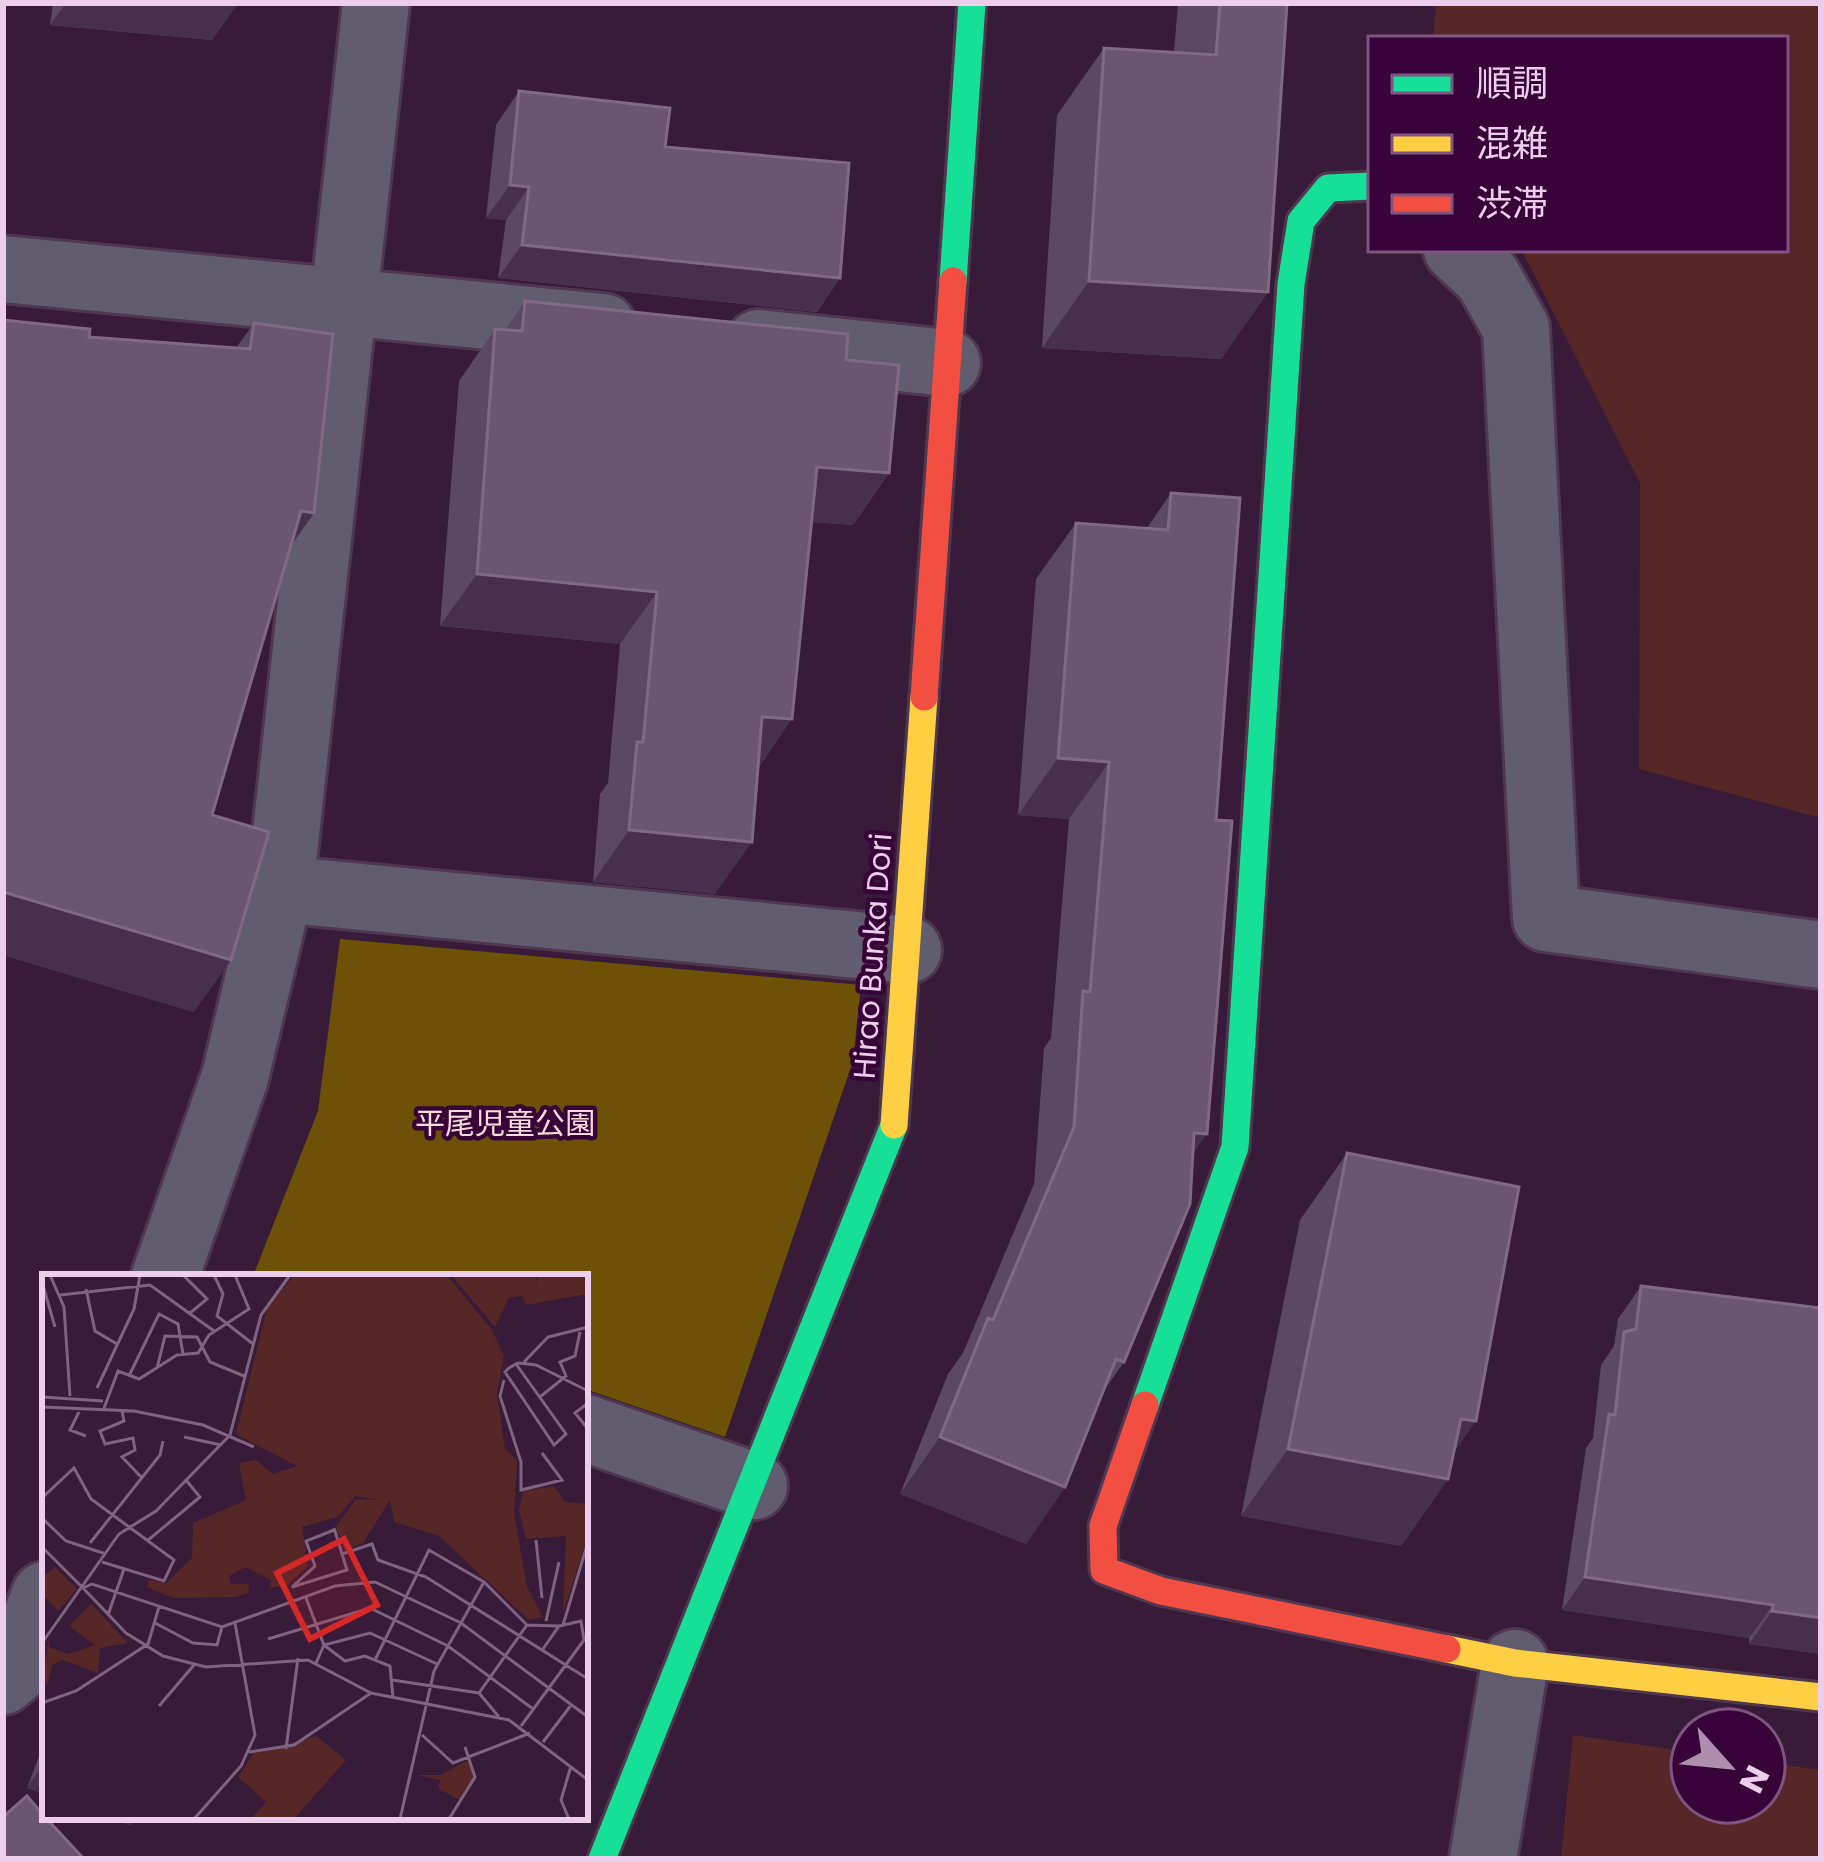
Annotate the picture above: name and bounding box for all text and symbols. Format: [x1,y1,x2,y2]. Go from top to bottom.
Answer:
legend [1368,36,1788,252]
text: 順調 [1476,58,1548,109]
text: 混雑 [1476,118,1548,169]
text: 渋滞 [1476,178,1548,229]
street label: Hirao Bunka Dori [842,832,903,1080]
park label: 平尾児童公園 [415,1102,595,1145]
inset map [42,1274,588,1820]
north arrow [1668,1706,1788,1826]
text: N [1728,1758,1781,1801]

